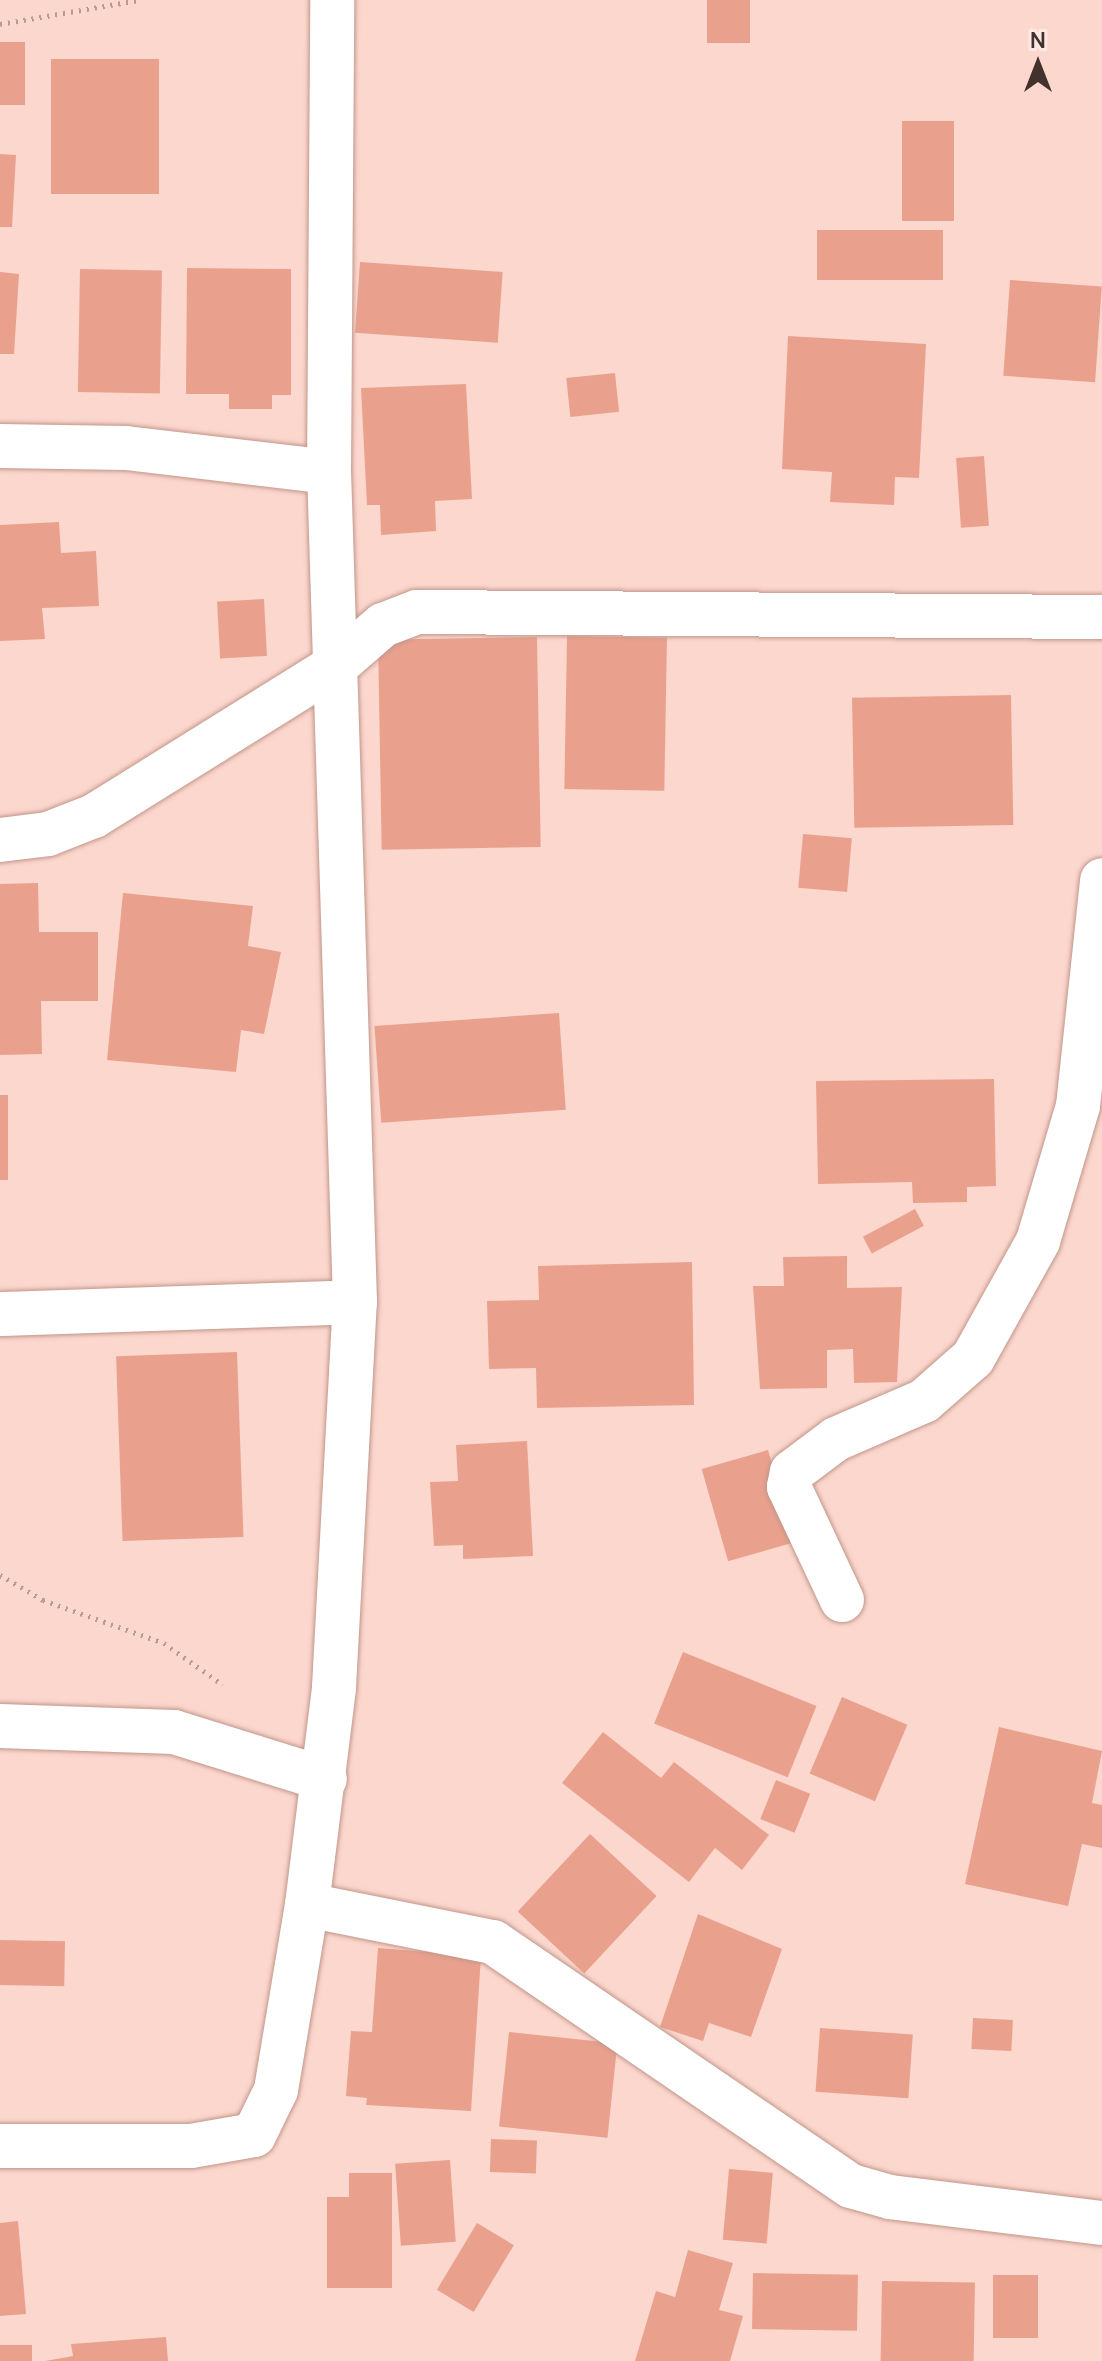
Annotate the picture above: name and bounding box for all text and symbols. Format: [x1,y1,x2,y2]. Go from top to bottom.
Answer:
north arrow [998,24,1078,104]
text: N [1030,25,1046,55]

